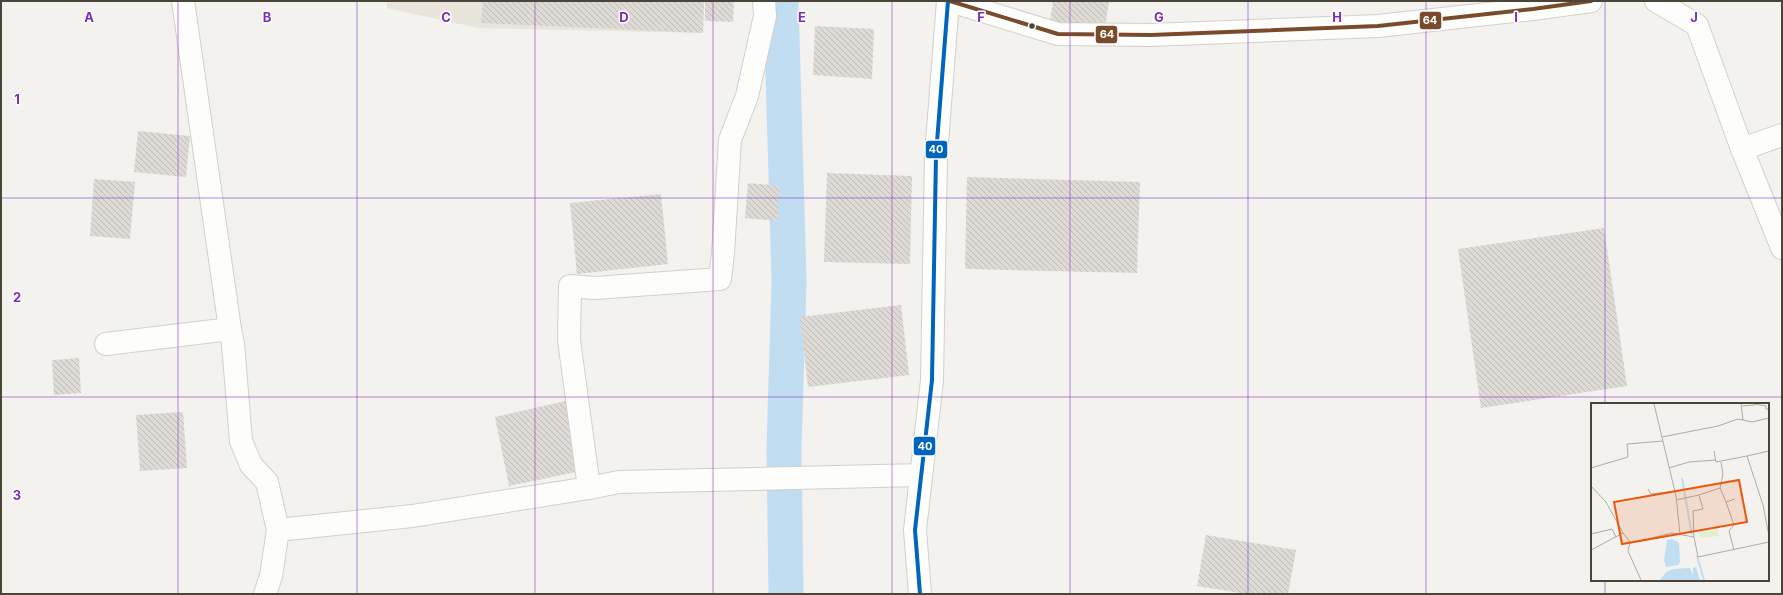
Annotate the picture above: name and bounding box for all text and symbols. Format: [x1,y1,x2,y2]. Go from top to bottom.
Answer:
text: A [84,9,94,25]
text: B [263,9,272,25]
text: C [441,9,451,25]
text: D [619,9,629,25]
text: E [798,9,806,25]
text: F [977,9,985,25]
text: G [1154,9,1164,25]
text: H [1332,9,1342,25]
text: I [1514,9,1518,25]
text: J [1690,9,1698,25]
line badge: 64 [1419,11,1442,30]
text: 64 [1423,13,1437,27]
unlabelled marker [1027,21,1037,31]
line badge: 64 [1095,25,1118,44]
text: 64 [1100,27,1114,41]
text: 1 [14,91,20,107]
line badge: 40 [925,140,948,159]
text: 40 [929,142,943,156]
text: 2 [13,289,21,305]
inset map [1591,403,1769,581]
line badge: 40 [913,436,936,456]
text: 40 [918,439,932,453]
text: 3 [13,487,21,503]

